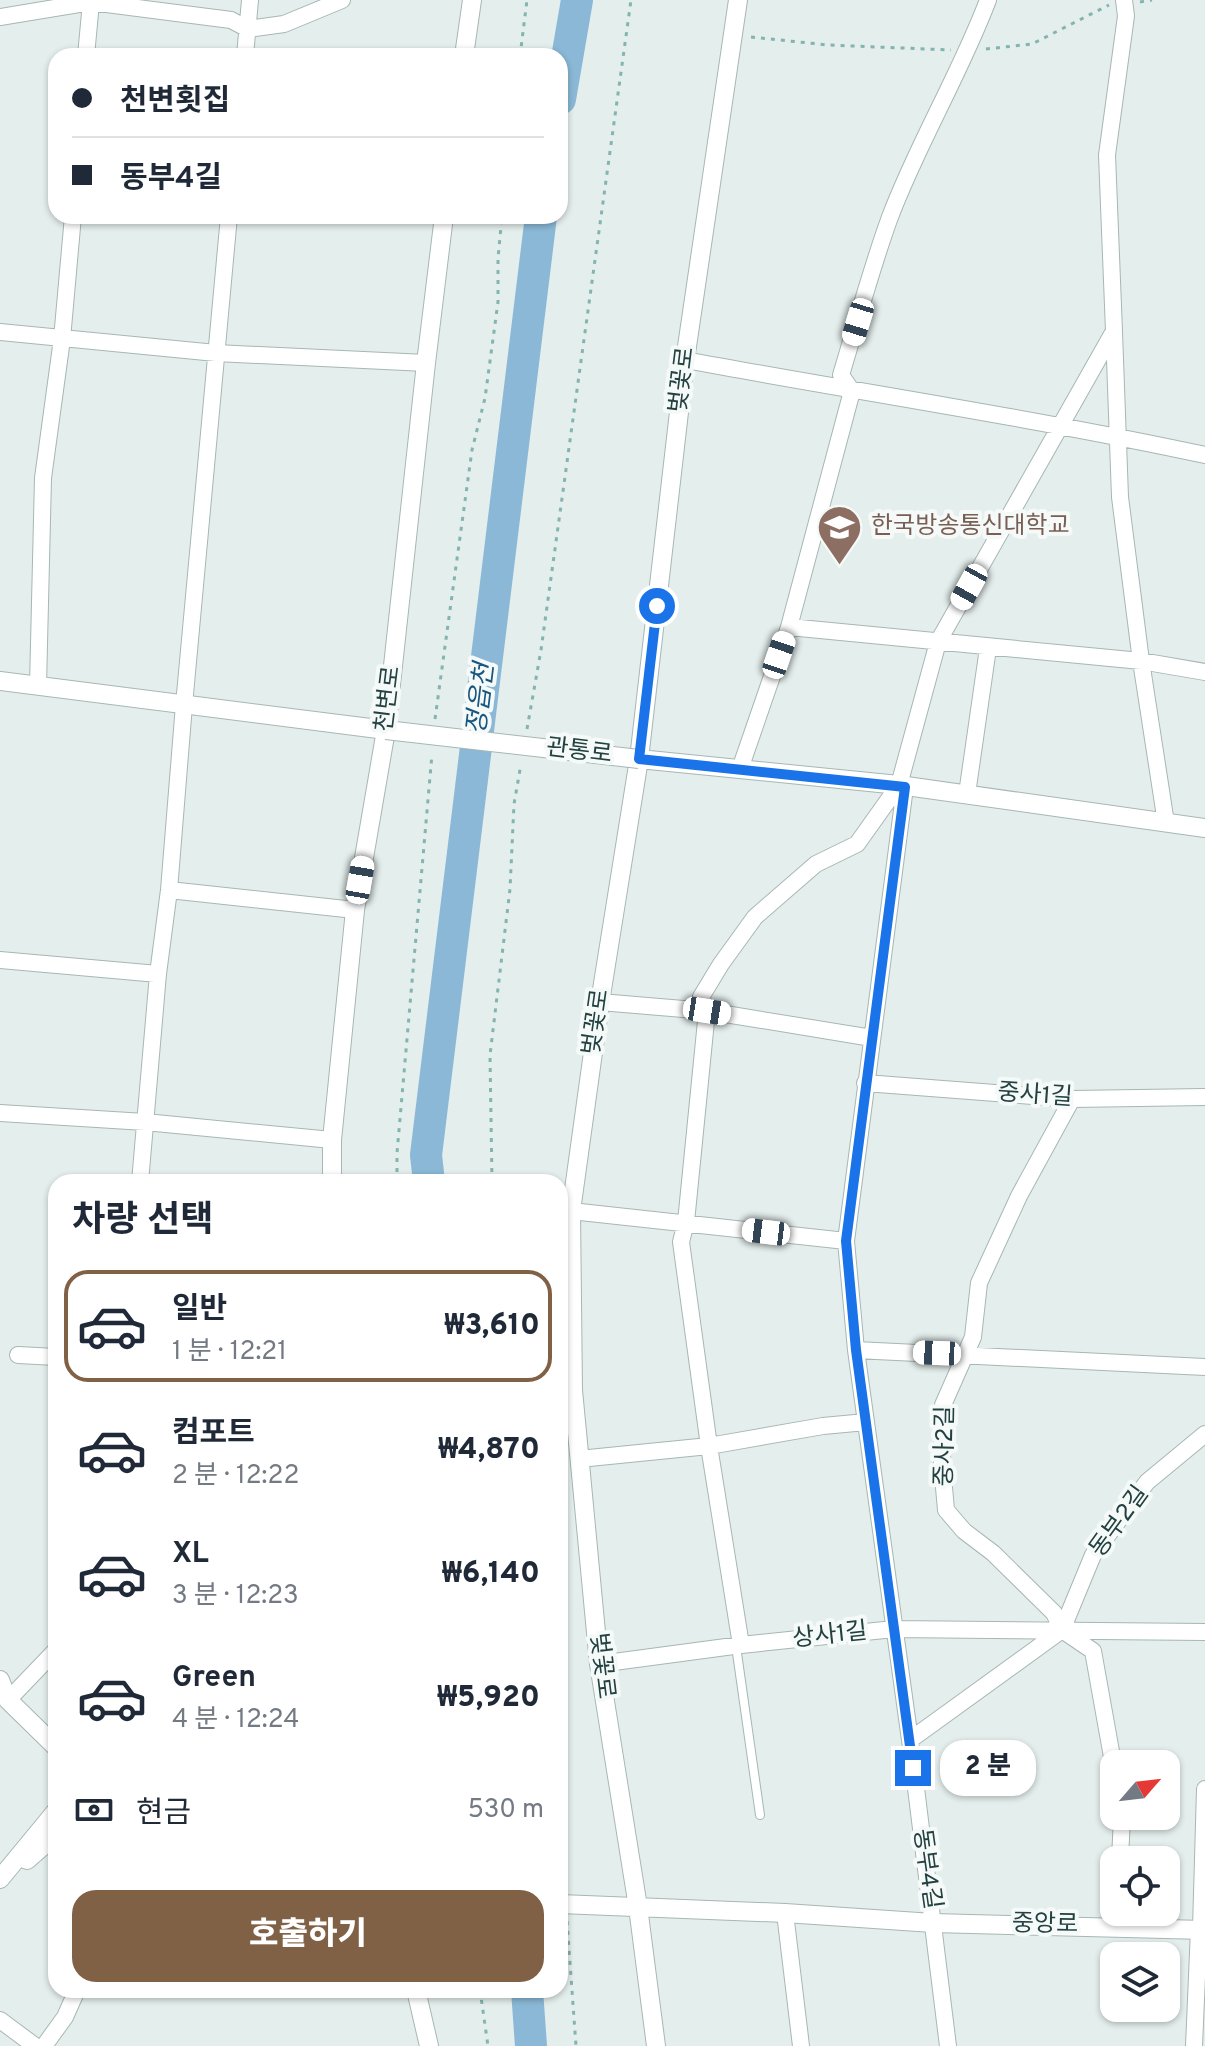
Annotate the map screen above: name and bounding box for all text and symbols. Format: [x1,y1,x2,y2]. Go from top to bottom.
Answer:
text: 천변횟집 [120,84,230,121]
text: 동부4길 [120,161,222,198]
car [840,296,876,348]
street label: 벚꽃로 [664,345,702,415]
school or university icon: 한국방송통신대학교 [816,503,864,566]
place label: 한국방송통신대학교 [871,512,1070,542]
car [947,560,991,614]
route start [639,588,675,624]
car [760,628,798,682]
water label: 정읍천 [461,658,503,737]
street label: 천변로 [370,664,408,734]
street label: 관통로 [544,733,614,771]
car [344,854,376,906]
street label: 벚꽃로 [578,987,616,1057]
car [681,995,733,1027]
street label: 중사1길 [996,1078,1074,1114]
text: 차량 선택 [72,1199,213,1245]
car [741,1217,791,1247]
icon: car [76,1290,148,1362]
text: 일반 [172,1292,227,1329]
text: ₩3,610 [445,1308,540,1345]
text: 1 분 · 12:21 [172,1336,287,1369]
car [913,1340,961,1366]
street label: 중사2길 [930,1405,962,1487]
icon: car [76,1414,148,1486]
text: 컴포트 [172,1416,255,1453]
text: ₩4,870 [438,1432,540,1469]
text: 2 분 · 12:22 [172,1460,299,1493]
street label: 동부2길 [1084,1480,1156,1564]
text: XL [172,1536,209,1573]
icon: car [76,1538,148,1610]
text: ₩6,140 [442,1556,540,1593]
text: 3 분 · 12:23 [172,1580,299,1613]
street label: 상사1길 [791,1617,869,1655]
street label: 벚꽃로 [582,1631,620,1701]
text: Green [172,1660,256,1697]
icon: car [76,1662,148,1734]
text: ₩5,920 [437,1680,540,1717]
text: 4 분 · 12:24 [172,1704,300,1737]
callout: 2 분 [941,1740,1037,1796]
route end [895,1750,931,1786]
north arrow [1100,1750,1180,1830]
map controls [1100,1750,1180,2022]
text: 2 분 [965,1751,1011,1784]
icon: cash [72,1788,116,1832]
text: 530 m [468,1794,544,1827]
text: 현금 [136,1796,191,1833]
street label: 동부4길 [905,1827,947,1911]
button: locate [1100,1846,1180,1926]
button: 호출하기 [72,1890,544,1982]
street label: 중앙로 [1012,1909,1078,1941]
button: layers [1100,1942,1180,2022]

